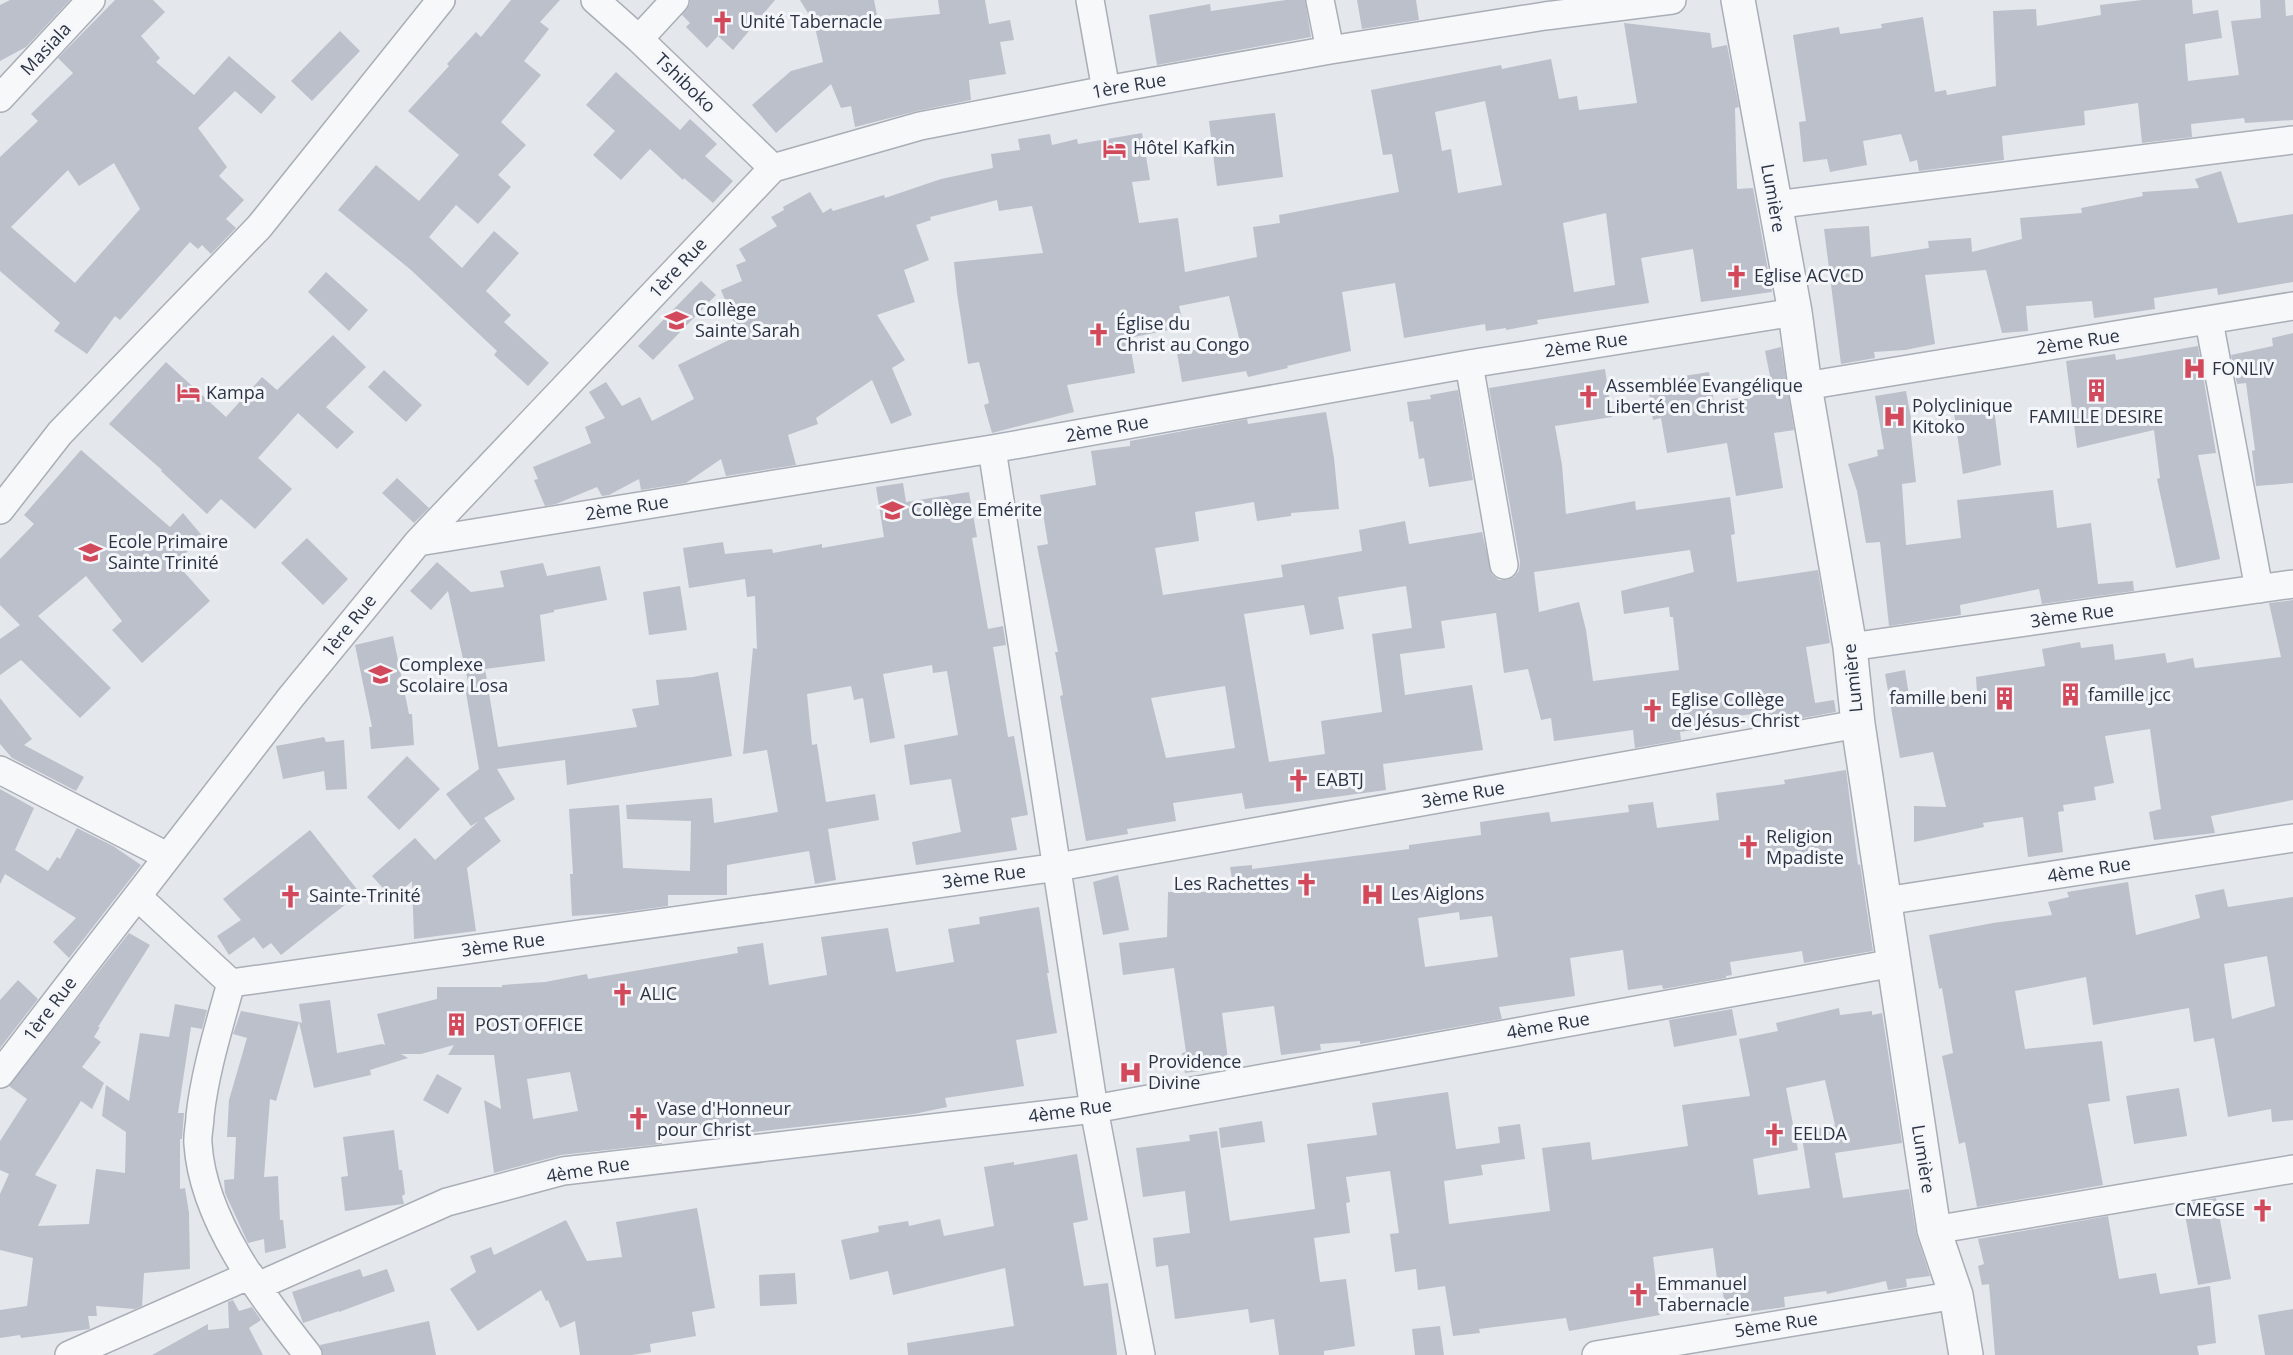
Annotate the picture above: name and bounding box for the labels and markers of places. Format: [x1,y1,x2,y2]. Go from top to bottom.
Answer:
church icon: Unité Tabernacle [709,9,735,35]
place label: Unité Tabernacle [740,9,883,33]
hotel icon: Hôtel Kafkin [1102,135,1128,161]
place label: Hôtel Kafkin [1133,135,1235,159]
church icon: Eglise ACVCD [1723,263,1749,289]
place label: Eglise ACVCD [1754,263,1864,287]
place label: Collège Sainte Sarah [695,297,800,342]
school or university icon: Collège Sainte Sarah [664,307,690,333]
place label: Église du Christ au Congo [1116,311,1249,356]
church icon: Église du Christ au Congo [1085,321,1111,347]
hospital icon: FONLIV [2181,356,2207,382]
place label: FONLIV [2212,356,2274,380]
place label: Assemblée Evangélique Liberté en Christ [1606,373,1803,418]
building icon: FAMILLE DESIRE [2083,378,2109,404]
hotel icon: Kampa [175,380,201,406]
place label: Kampa [206,380,265,404]
church icon: Assemblée Evangélique Liberté en Christ [1575,383,1601,409]
place label: Polyclinique Kitoko [1912,393,2013,438]
hospital icon: Polyclinique Kitoko [1881,403,1907,429]
place label: FAMILLE DESIRE [2029,404,2163,428]
school or university icon: Collège Emérite [880,497,906,523]
place label: Collège Emérite [911,497,1042,521]
place label: Ecole Primaire Sainte Trinité [108,529,228,574]
school or university icon: Ecole Primaire Sainte Trinité [77,539,103,565]
place label: Complexe Scolaire Losa [399,652,508,697]
school or university icon: Complexe Scolaire Losa [368,662,394,688]
building icon: famille jcc [2057,682,2083,708]
place label: famille jcc [2088,682,2171,706]
place label: famille beni [1889,685,1987,709]
building icon: famille beni [1992,685,2018,711]
place label: Eglise Collège de Jésus- Christ [1671,687,1800,732]
church icon: Eglise Collège de Jésus- Christ [1640,697,1666,723]
church icon: EABTJ [1285,767,1311,793]
place label: EABTJ [1316,767,1364,791]
place label: Religion Mpadiste [1766,824,1844,869]
church icon: Religion Mpadiste [1735,834,1761,860]
place label: Les Rachettes [1174,871,1289,895]
church icon: Les Rachettes [1294,871,1320,897]
hospital icon: Les Aiglons [1360,881,1386,907]
place label: Les Aiglons [1391,881,1484,905]
church icon: Sainte-Trinité [278,883,304,909]
place label: Sainte-Trinité [309,883,421,907]
church icon: ALIC [609,981,635,1007]
place label: ALIC [640,981,677,1005]
building icon: POST OFFICE [444,1012,470,1038]
place label: POST OFFICE [475,1012,583,1036]
place label: Providence Divine [1148,1049,1241,1094]
hospital icon: Providence Divine [1117,1059,1143,1085]
place label: Vase d'Honneur pour Christ [657,1096,791,1141]
church icon: Vase d'Honneur pour Christ [626,1106,652,1132]
church icon: EELDA [1762,1121,1788,1147]
place label: EELDA [1793,1121,1847,1145]
place label: CMEGSE [2175,1197,2245,1221]
church icon: CMEGSE [2250,1197,2276,1223]
place label: Emmanuel Tabernacle [1657,1271,1750,1316]
church icon: Emmanuel Tabernacle [1626,1281,1652,1307]

